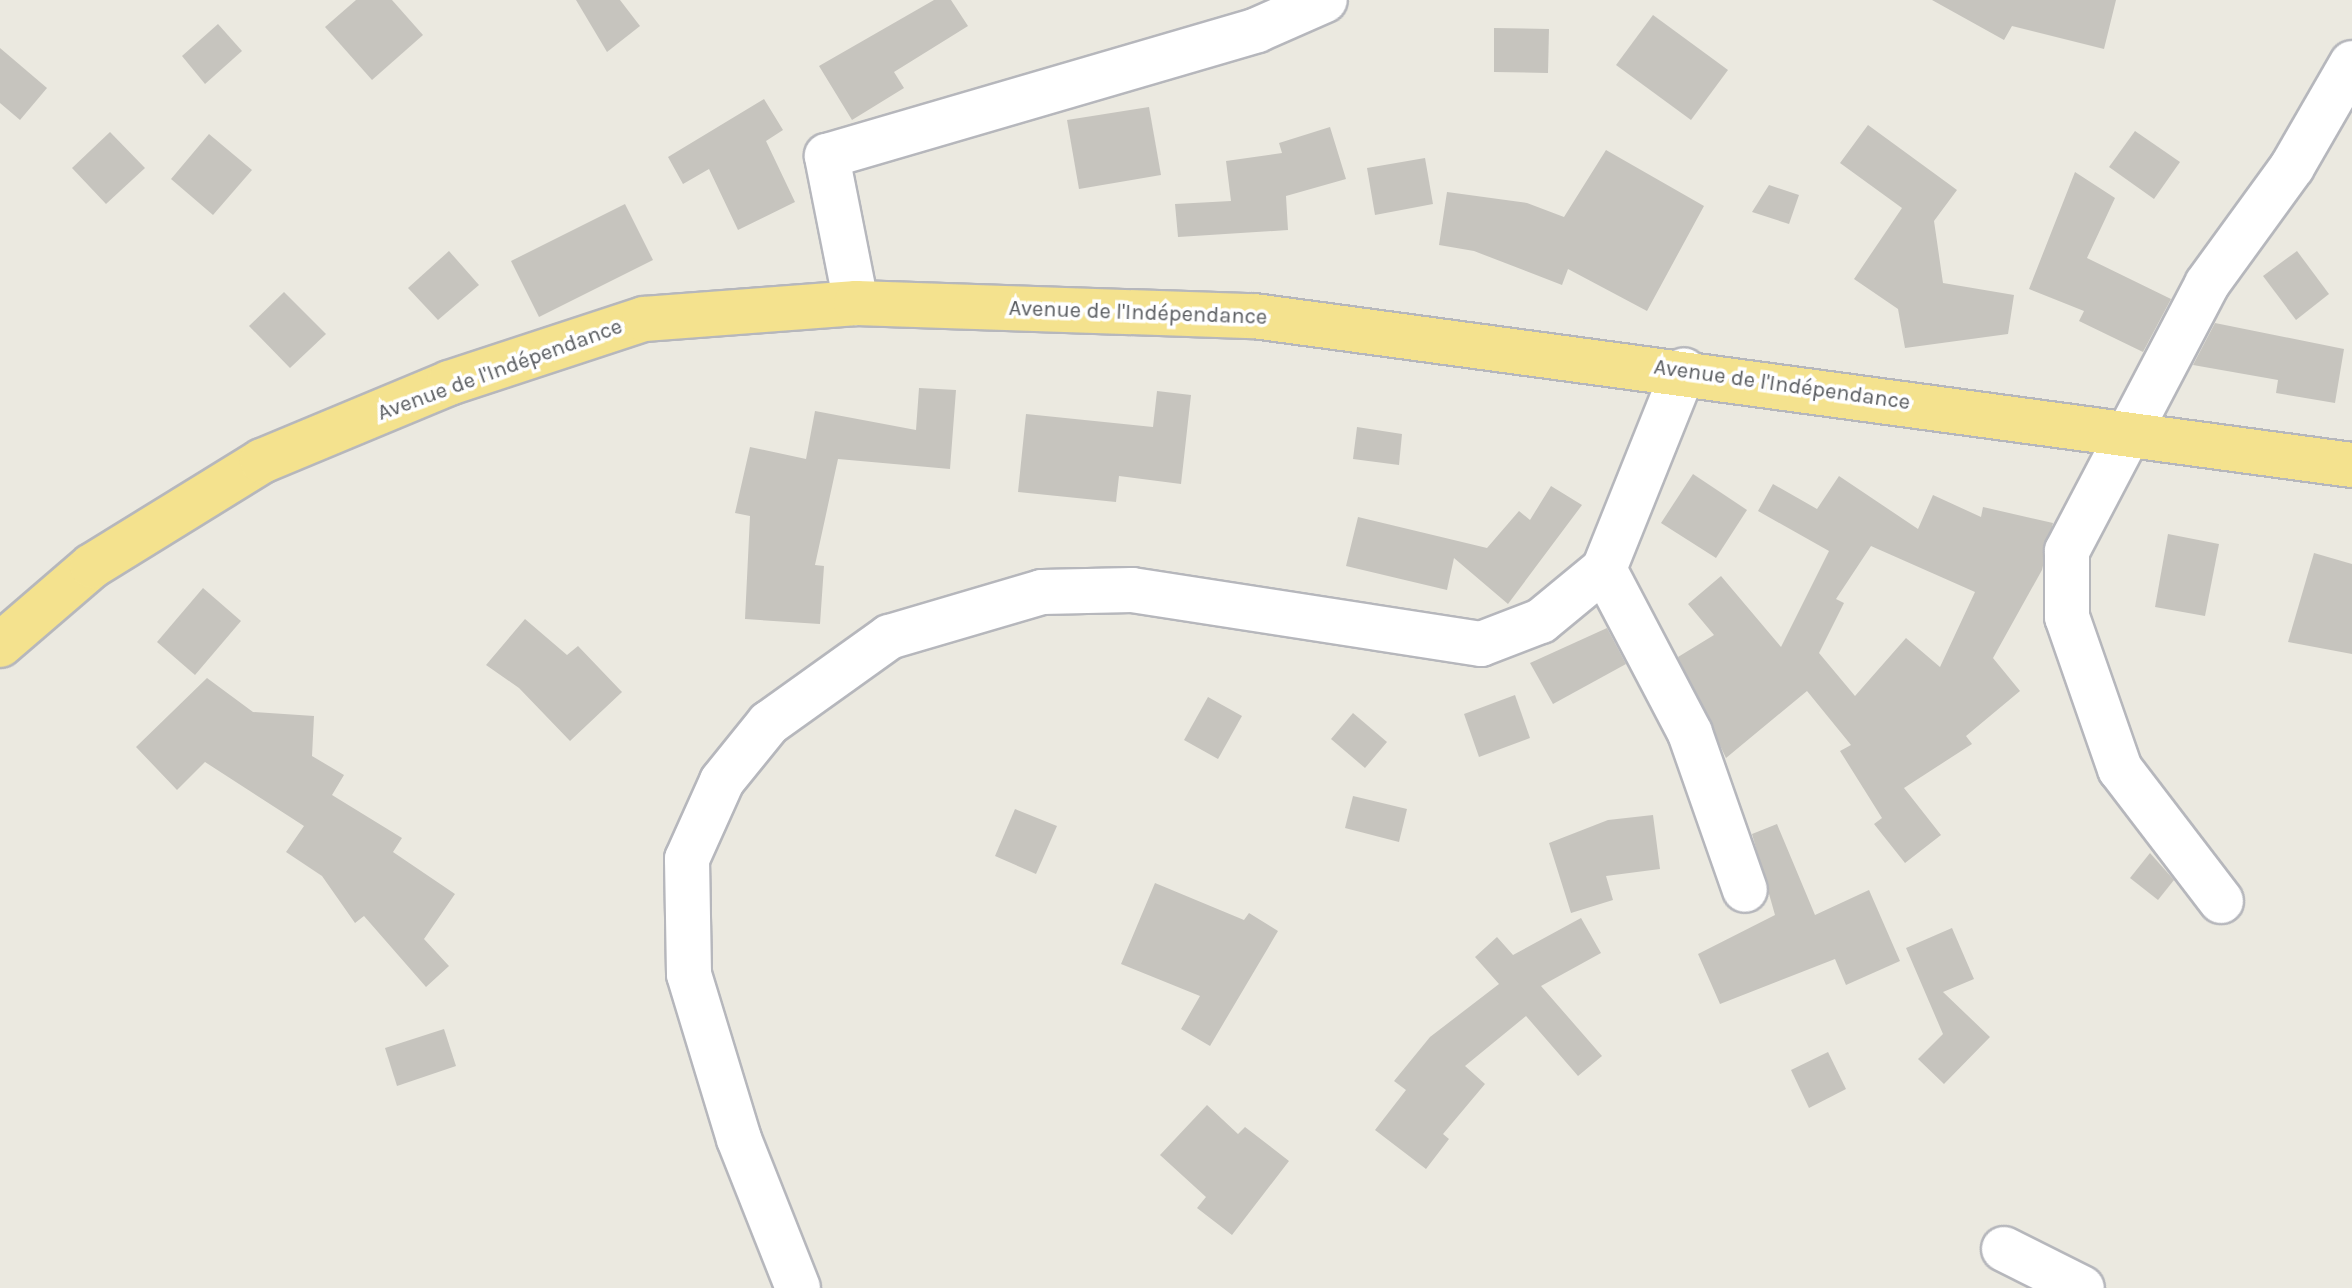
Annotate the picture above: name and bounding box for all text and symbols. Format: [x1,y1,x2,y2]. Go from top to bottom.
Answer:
street label: Avenue de l'Indépendance [1008,295,1268,331]
street label: Avenue de l'Indépendance [374,313,626,427]
street label: Avenue de l'Indépendance [1652,354,1912,416]

